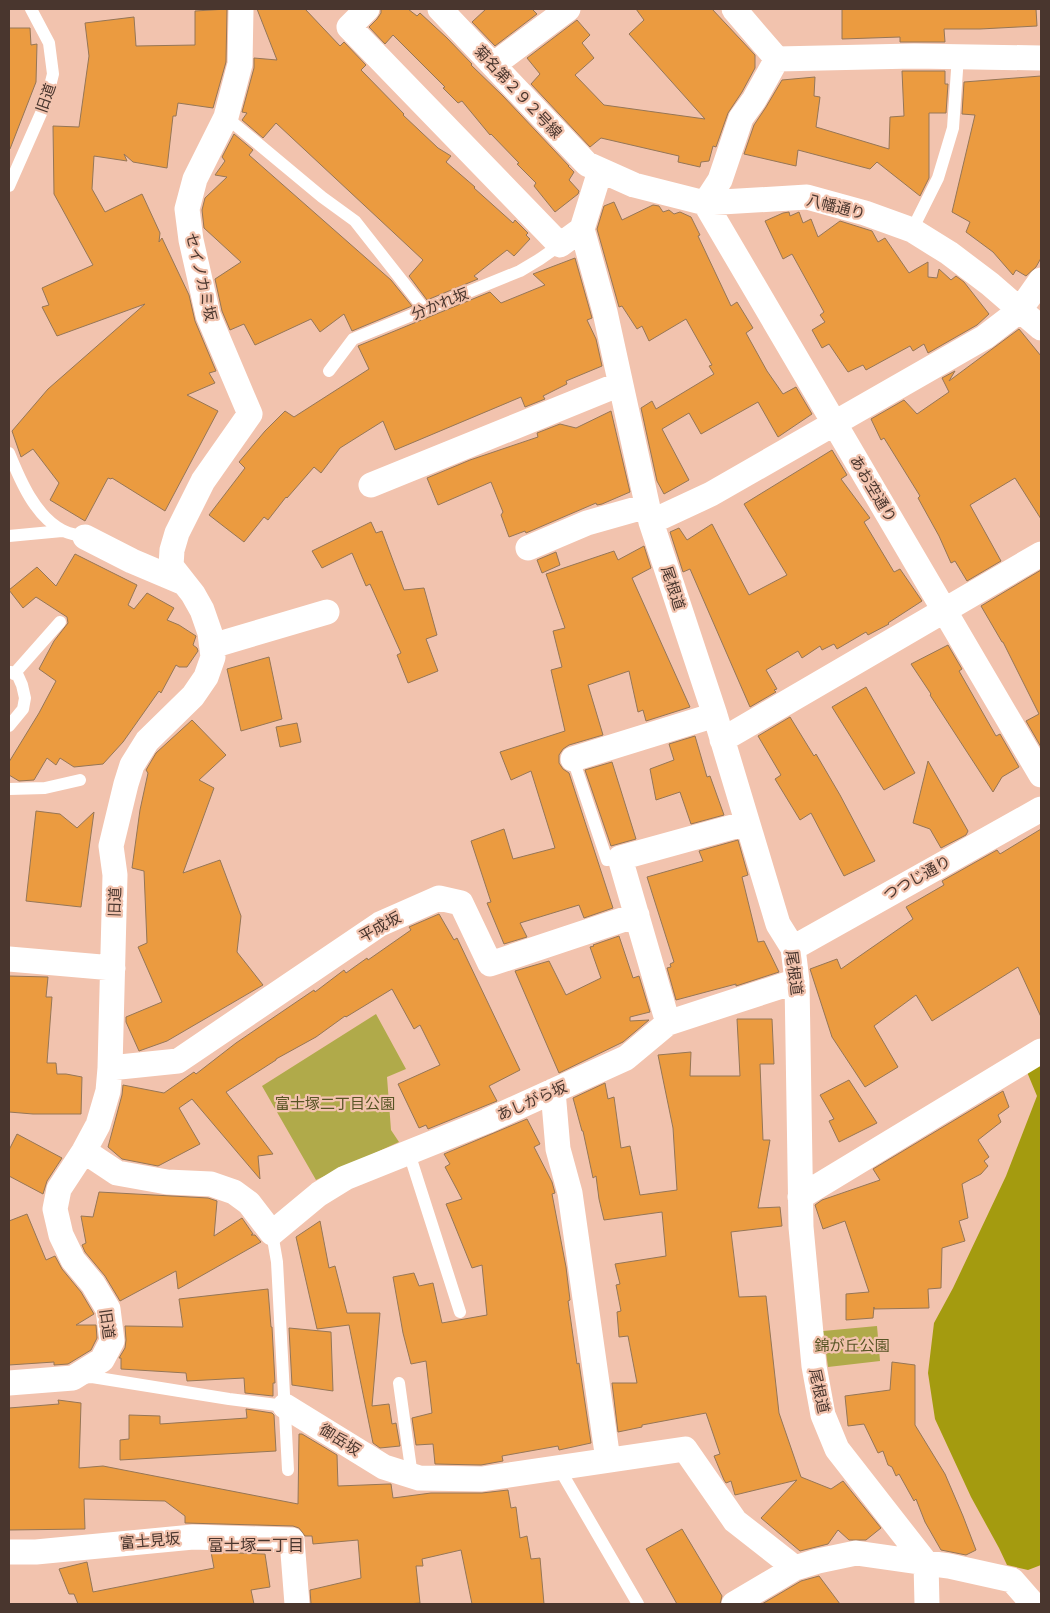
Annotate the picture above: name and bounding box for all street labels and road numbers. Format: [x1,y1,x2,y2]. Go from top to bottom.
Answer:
street label: 菊名第２９２号線 [471,42,566,141]
street label: 旧道 [33,81,58,115]
street label: 八幡通り [805,191,867,222]
street label: セイノカミ坂 [183,231,220,323]
street label: 分かれ坂 [409,284,471,323]
street label: あお空通り [847,452,900,525]
street label: 尾根道 [658,564,689,612]
street label: つつじ通り [880,852,954,903]
street label: 旧道 [105,887,124,917]
street label: 平成坂 [356,908,404,945]
street label: 尾根道 [783,950,806,996]
street label: あしがら坂 [494,1078,570,1124]
street label: 旧道 [97,1308,118,1340]
street label: 尾根道 [806,1367,832,1415]
street label: 御岳坂 [317,1420,364,1459]
street label: 富士見坂 [119,1529,181,1552]

